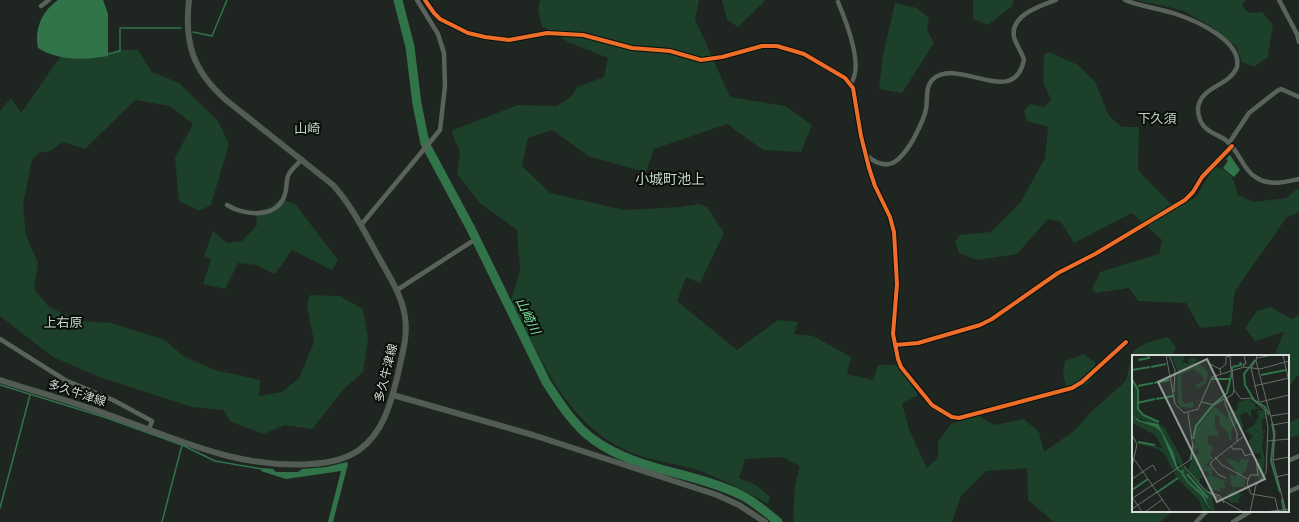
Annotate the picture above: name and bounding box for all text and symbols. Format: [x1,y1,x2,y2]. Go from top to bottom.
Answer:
district label: 下久須 [1137,111,1177,126]
district label: 山崎 [294,121,320,136]
district label: 小城町池上 [635,172,705,187]
water label: 山崎川 [513,295,544,339]
district label: 上右原 [43,315,83,330]
street label: 多久牛津線 [372,342,400,404]
inset map [1132,355,1289,512]
street label: 多久牛津線 [46,377,108,409]

